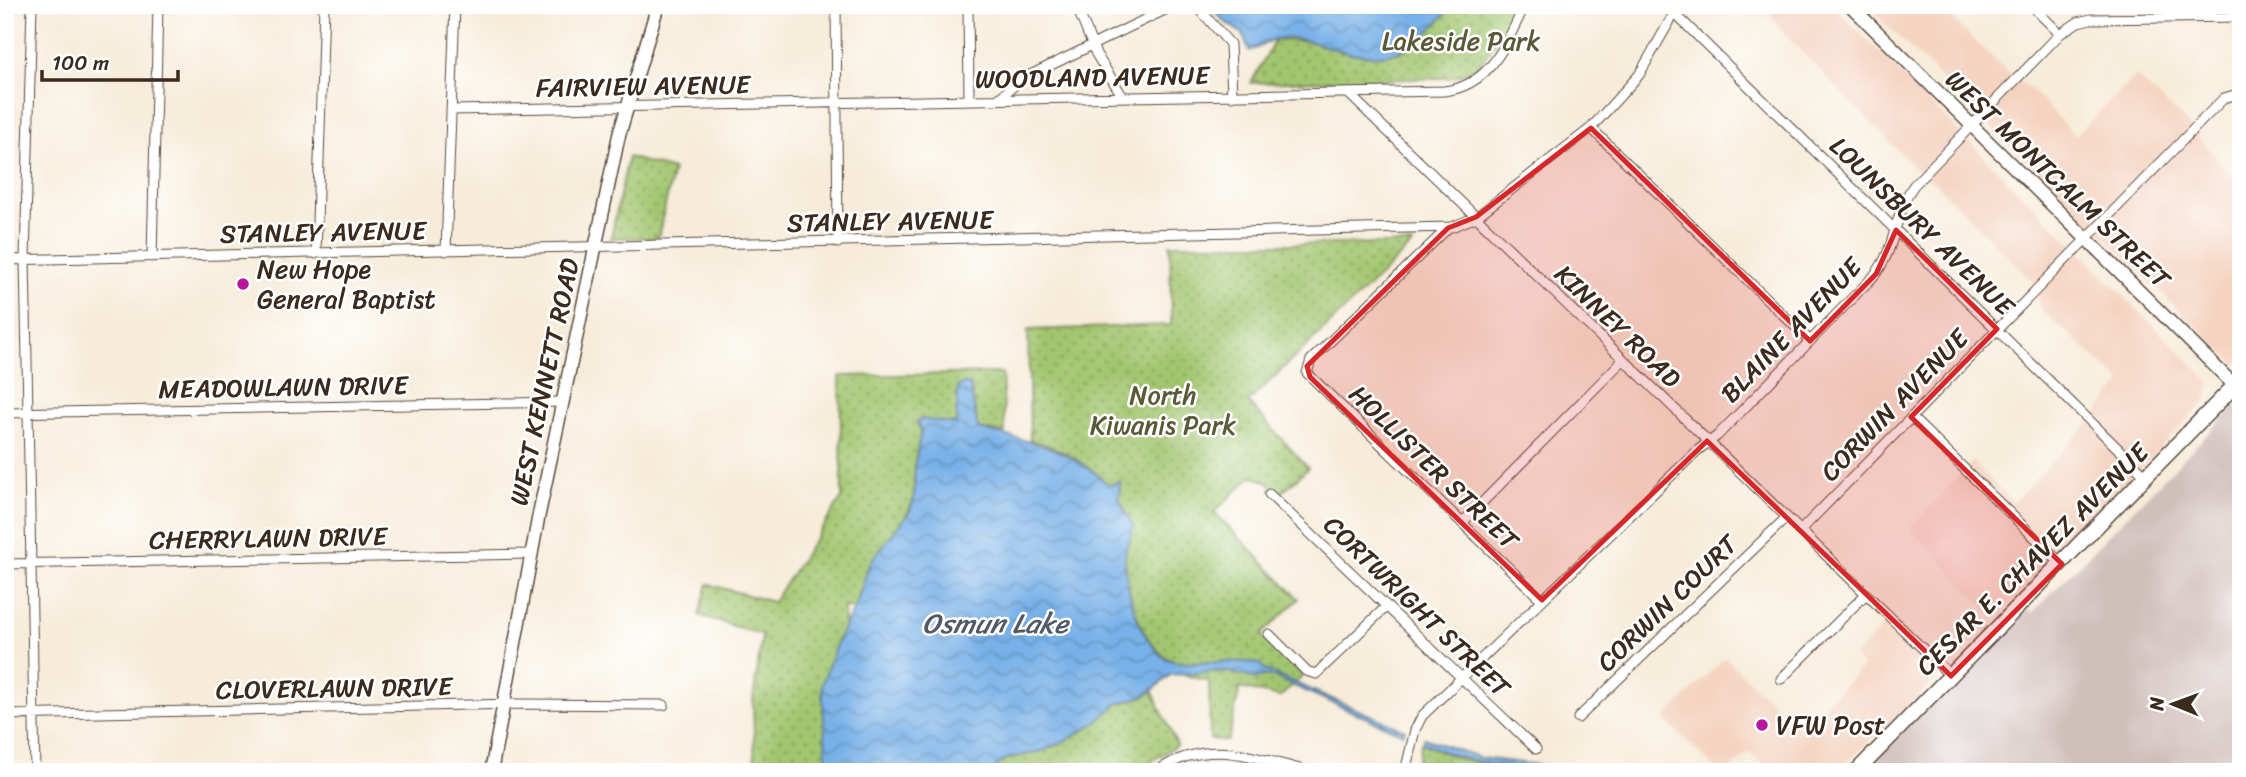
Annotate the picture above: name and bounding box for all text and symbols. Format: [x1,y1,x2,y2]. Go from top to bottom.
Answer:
park label: Lakeside Park [1382,18,1540,64]
scale bar [42,38,178,82]
text: 100 m [52,44,109,82]
street label: WOODLAND AVENUE [974,52,1211,102]
street label: WEST MONTCALM STREET [1934,58,2183,301]
street label: FAIRVIEW AVENUE [535,61,752,111]
street label: LOUNSBURY AVENUE [1818,125,2027,328]
street label: STANLEY AVENUE [787,196,995,246]
street label: STANLEY AVENUE [220,207,428,257]
street label: BLAINE AVENUE [1709,245,1874,414]
place label: New Hope General Baptist [257,246,436,322]
street label: KINNEY ROAD [1543,253,1693,400]
street label: WEST KENNETT ROAD [495,254,593,510]
marker: New Hope General Baptist [235,276,251,292]
street label: CORWIN AVENUE [1808,316,1981,493]
street label: MEADOWLAWN DRIVE [158,362,410,412]
park label: North Kiwanis Park [1090,372,1236,448]
street label: HOLLISTER STREET [1338,373,1531,562]
street label: CESAR E. CHAVEZ AVENUE [1904,430,2161,687]
street label: CORTWRIGHT STREET [1312,504,1523,710]
street label: CHERRYLAWN DRIVE [149,513,389,563]
street label: CORWIN COURT [1585,522,1750,683]
water label: Osmun Lake [922,599,1070,648]
street label: CLOVERLAWN DRIVE [215,663,454,713]
north arrow [2138,668,2208,738]
text: N [2140,696,2173,712]
place label: VFW Post [1776,702,1885,748]
marker: VFW Post [1754,717,1770,733]

